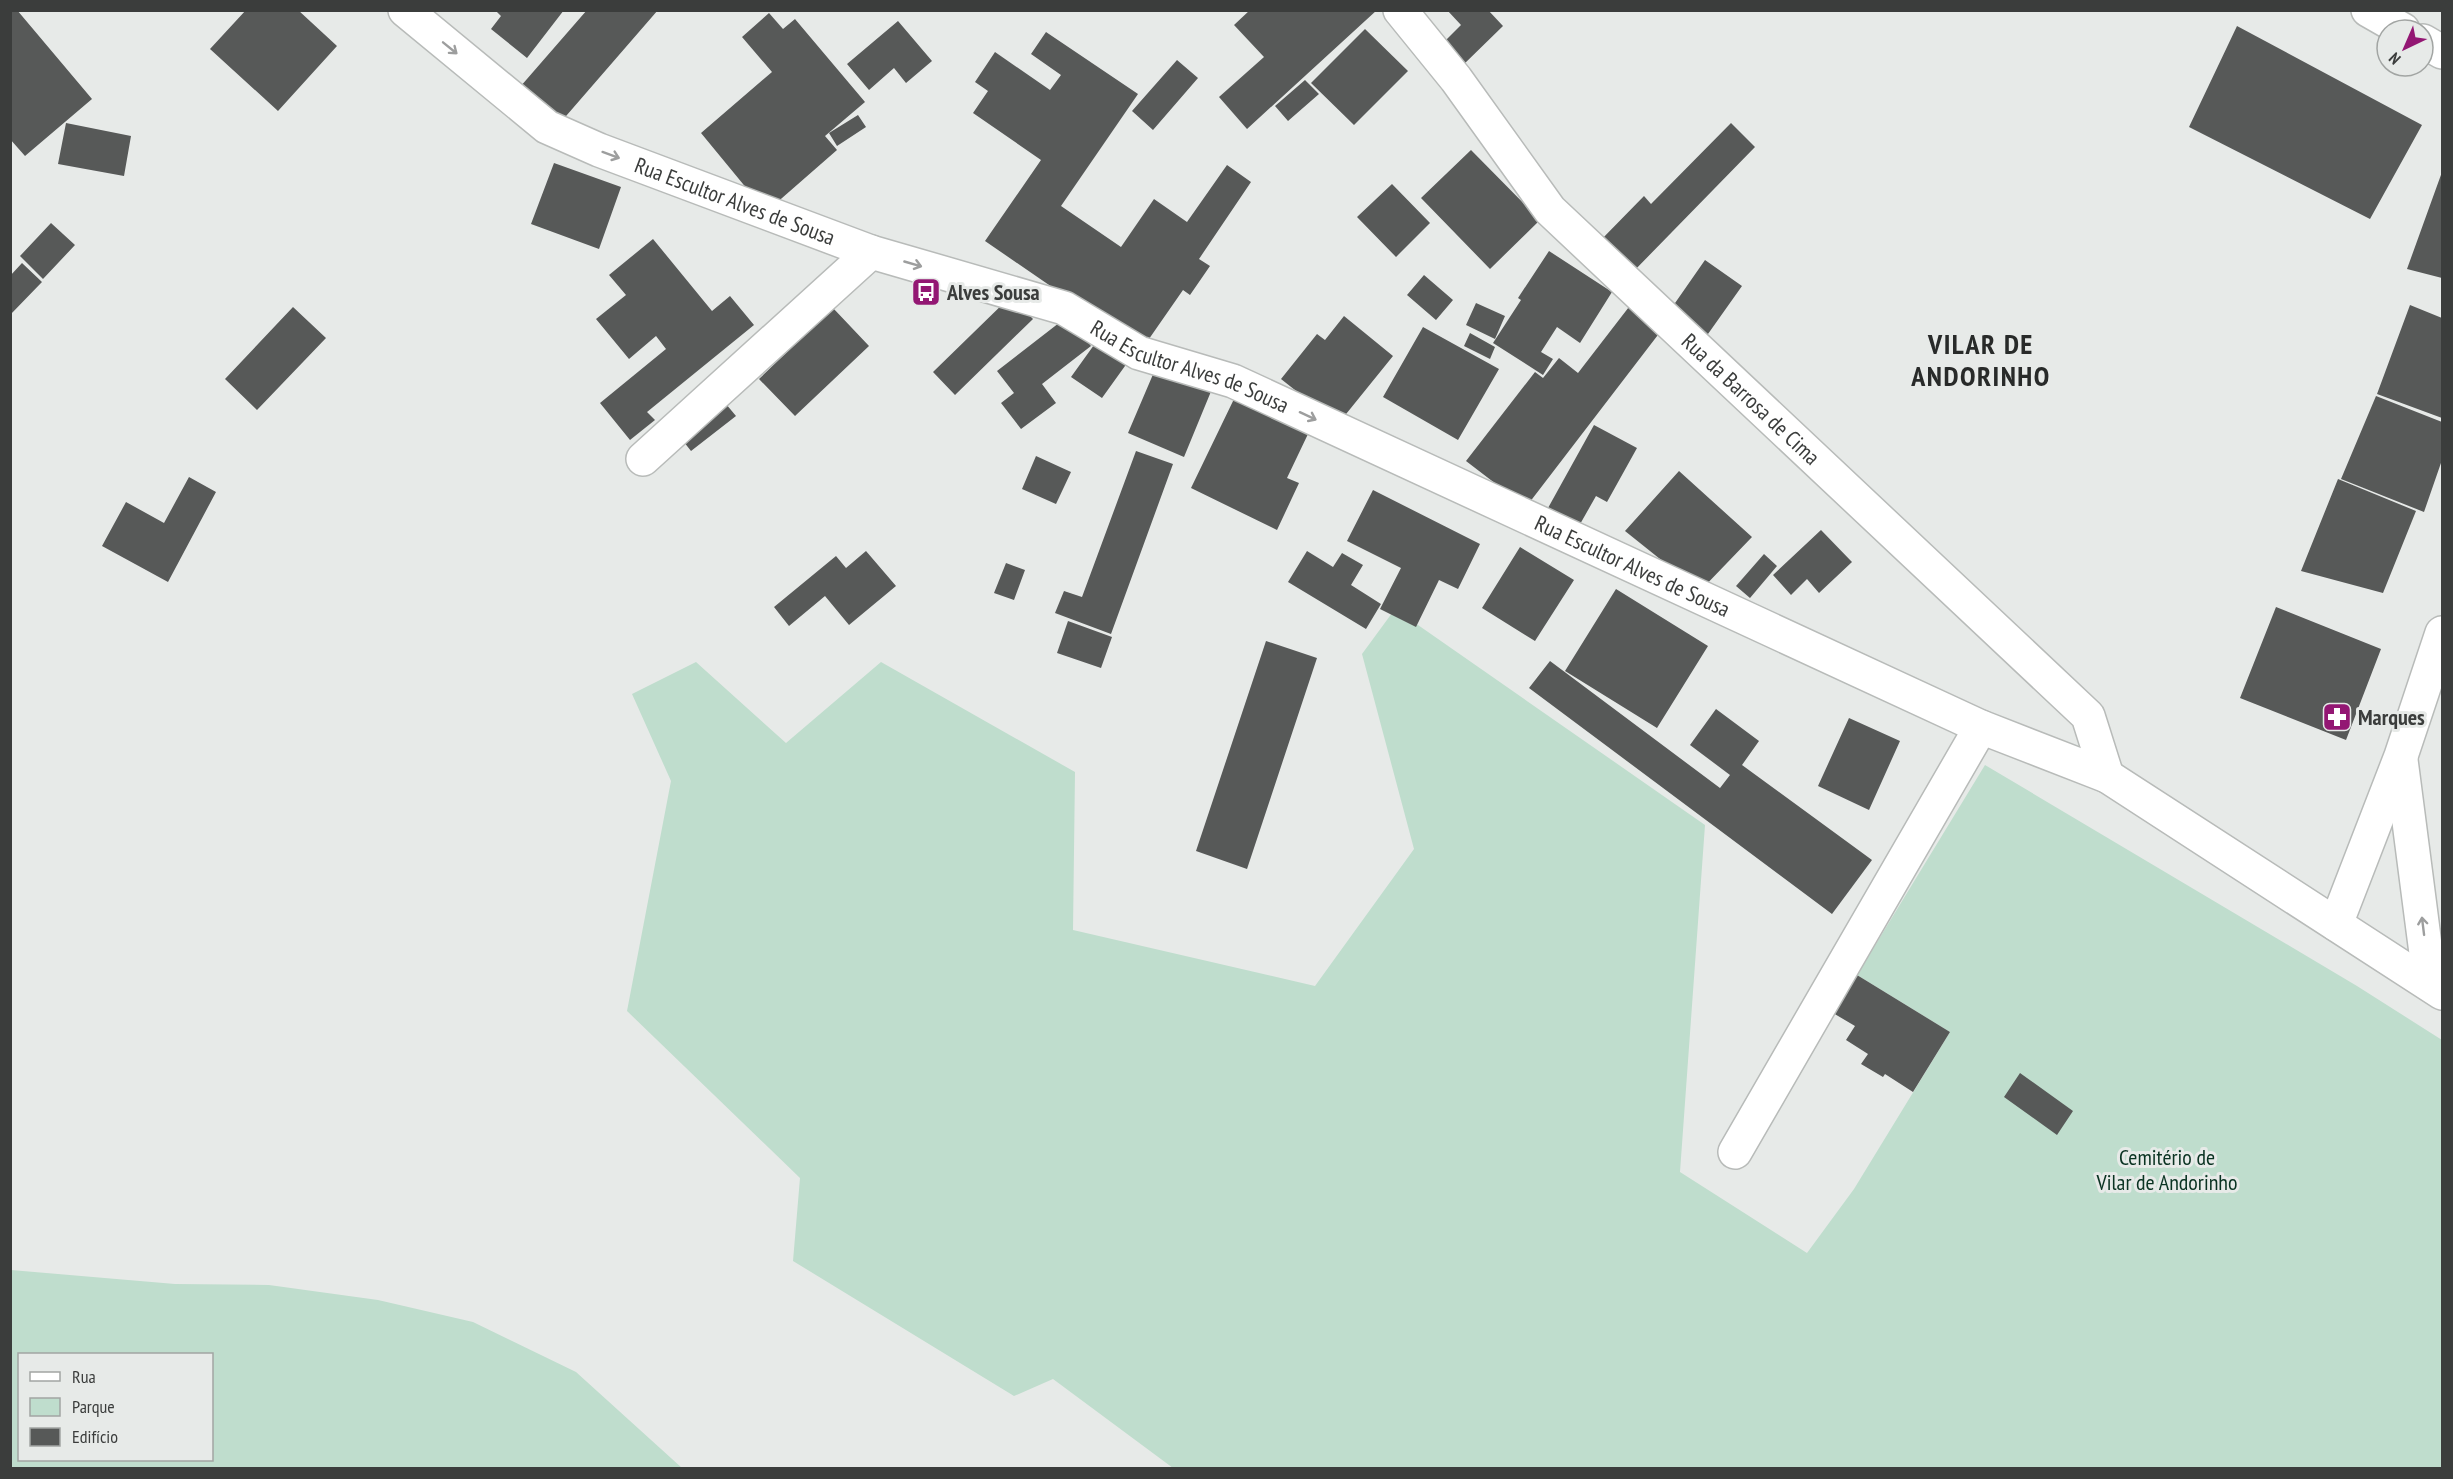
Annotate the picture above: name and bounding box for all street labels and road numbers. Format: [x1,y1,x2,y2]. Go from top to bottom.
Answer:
street label: Rua Escultor Alves de Sousa [631,151,839,251]
street label: Rua Escultor Alves de Sousa [1086,313,1293,419]
street label: Rua da Barrosa de Cima [1676,327,1826,471]
street label: Rua Escultor Alves de Sousa [1530,509,1735,623]

